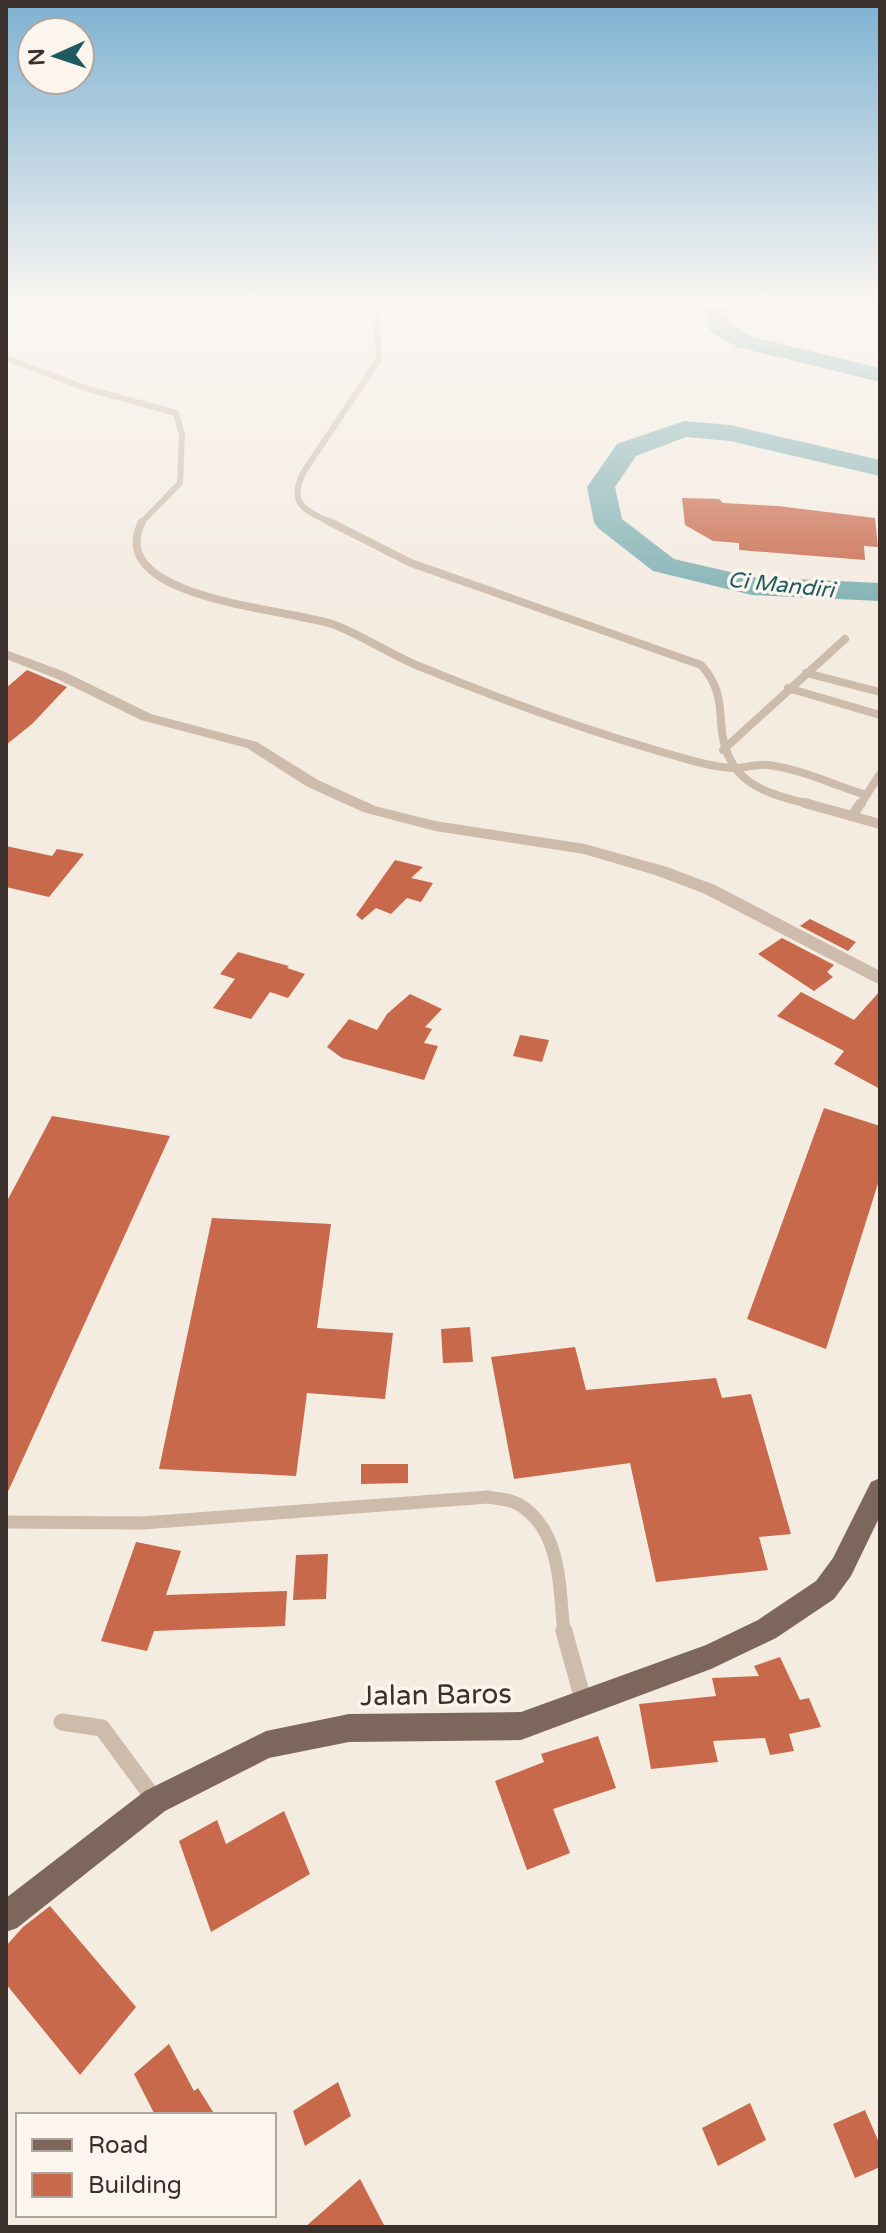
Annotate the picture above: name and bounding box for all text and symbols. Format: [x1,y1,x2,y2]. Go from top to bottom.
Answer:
north arrow [16,16,96,96]
text: N [24,47,50,66]
water label: Ci Mandiri [726,566,838,604]
street label: Jalan Baros [360,1677,512,1713]
legend [16,2113,276,2217]
text: Road [88,2131,148,2160]
text: Building [88,2171,182,2200]

